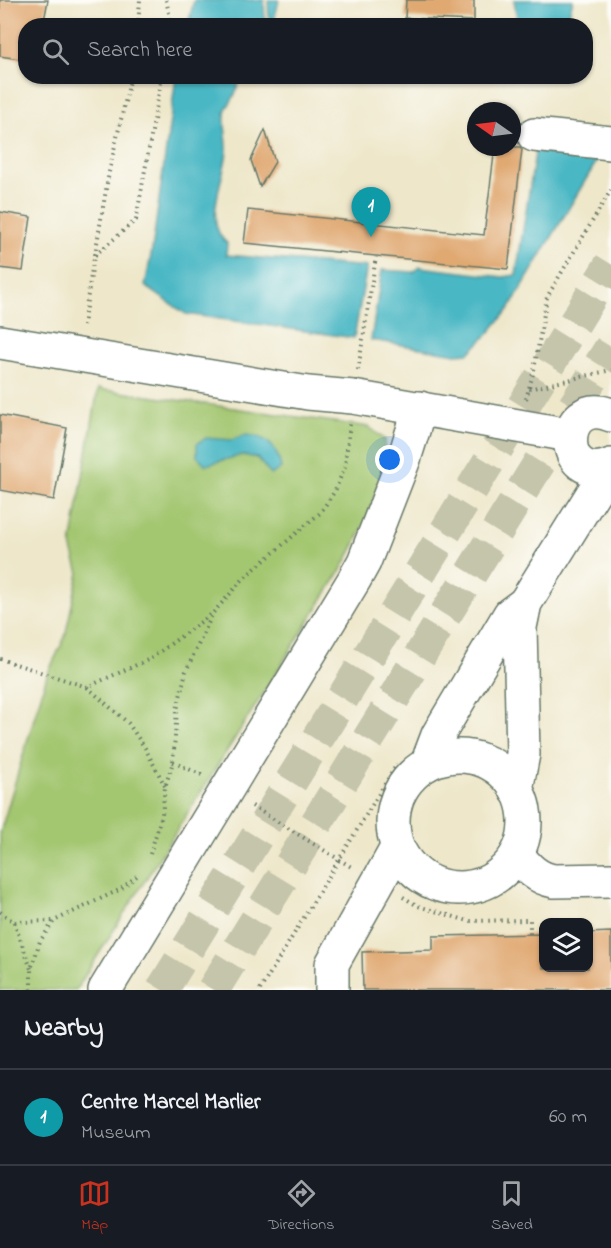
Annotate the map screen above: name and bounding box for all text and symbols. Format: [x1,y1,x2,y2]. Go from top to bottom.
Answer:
search box [18,18,593,84]
icon: search [39,35,72,68]
text: Search here [87,35,192,67]
north arrow [467,102,521,156]
pin: 1 [352,188,391,237]
your location [375,445,404,474]
map controls [539,918,593,972]
button: layers [539,918,593,972]
text: Nearby [24,1010,103,1048]
text: Centre Marcel Marlier [81,1087,261,1119]
text: 1 [40,1103,47,1132]
text: 60 m [549,1103,587,1132]
text: Museum [81,1119,151,1148]
tab: Map [78,1177,111,1237]
tab: Directions [268,1177,334,1237]
tab: Saved [491,1177,533,1237]

